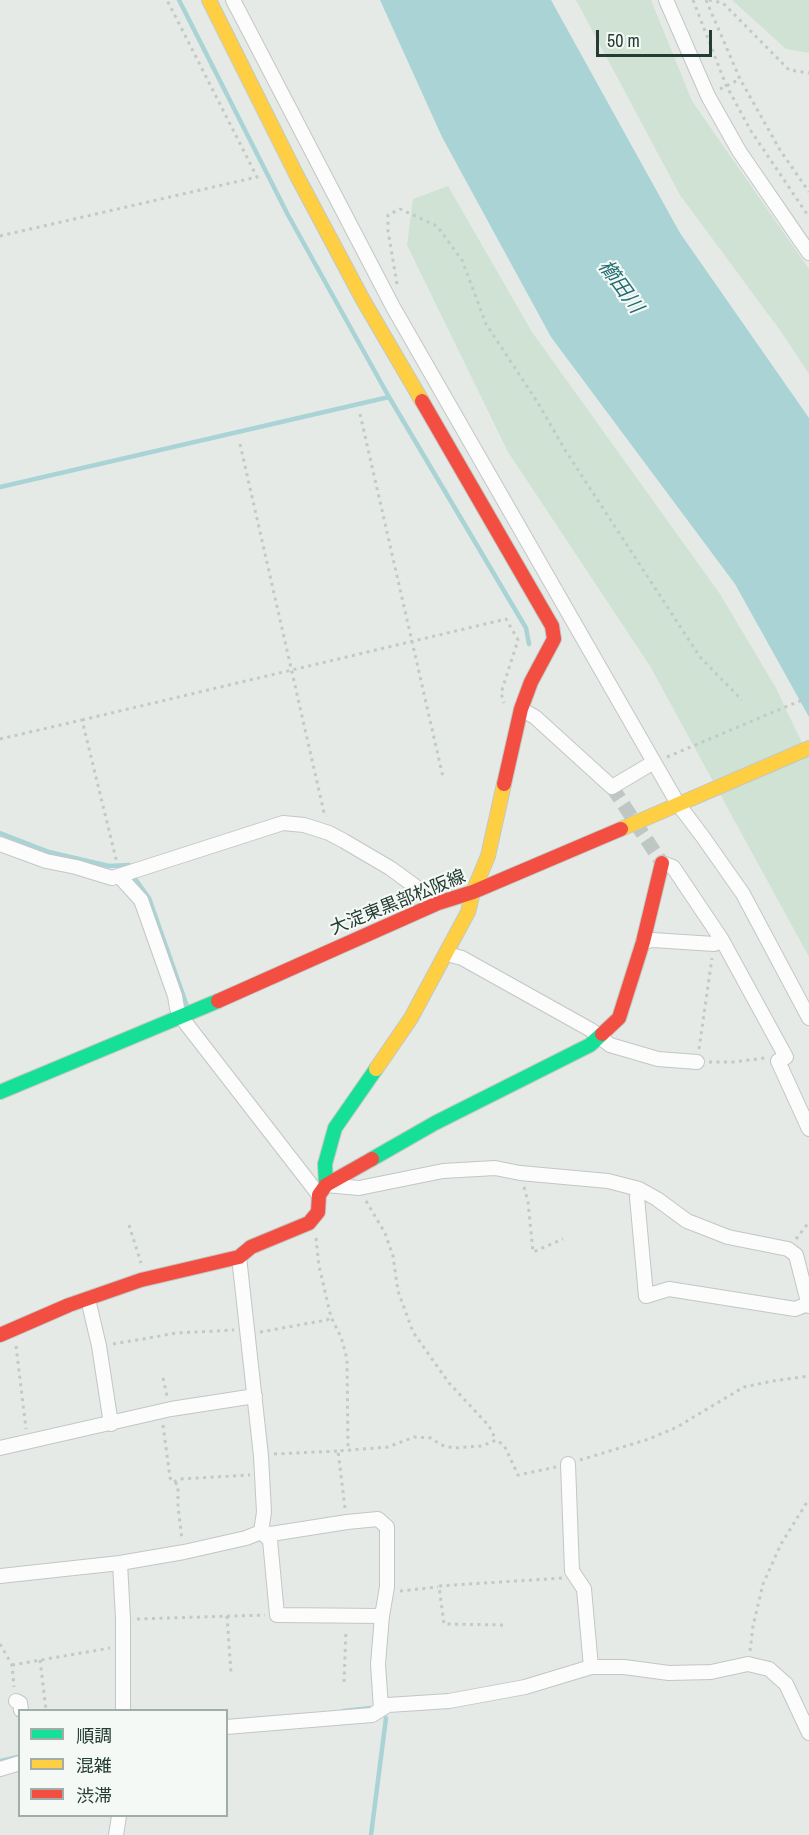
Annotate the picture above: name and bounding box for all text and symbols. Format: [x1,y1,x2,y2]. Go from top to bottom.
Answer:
scale bar [599,18,714,56]
text: 50 m [607,28,640,53]
water label: 櫛田川 [593,256,647,318]
street label: 大淀東黒部松阪線 [327,866,469,940]
legend [18,1709,228,1817]
text: 順調 [76,1723,112,1748]
text: 混雑 [76,1753,112,1778]
text: 渋滞 [76,1783,112,1808]

